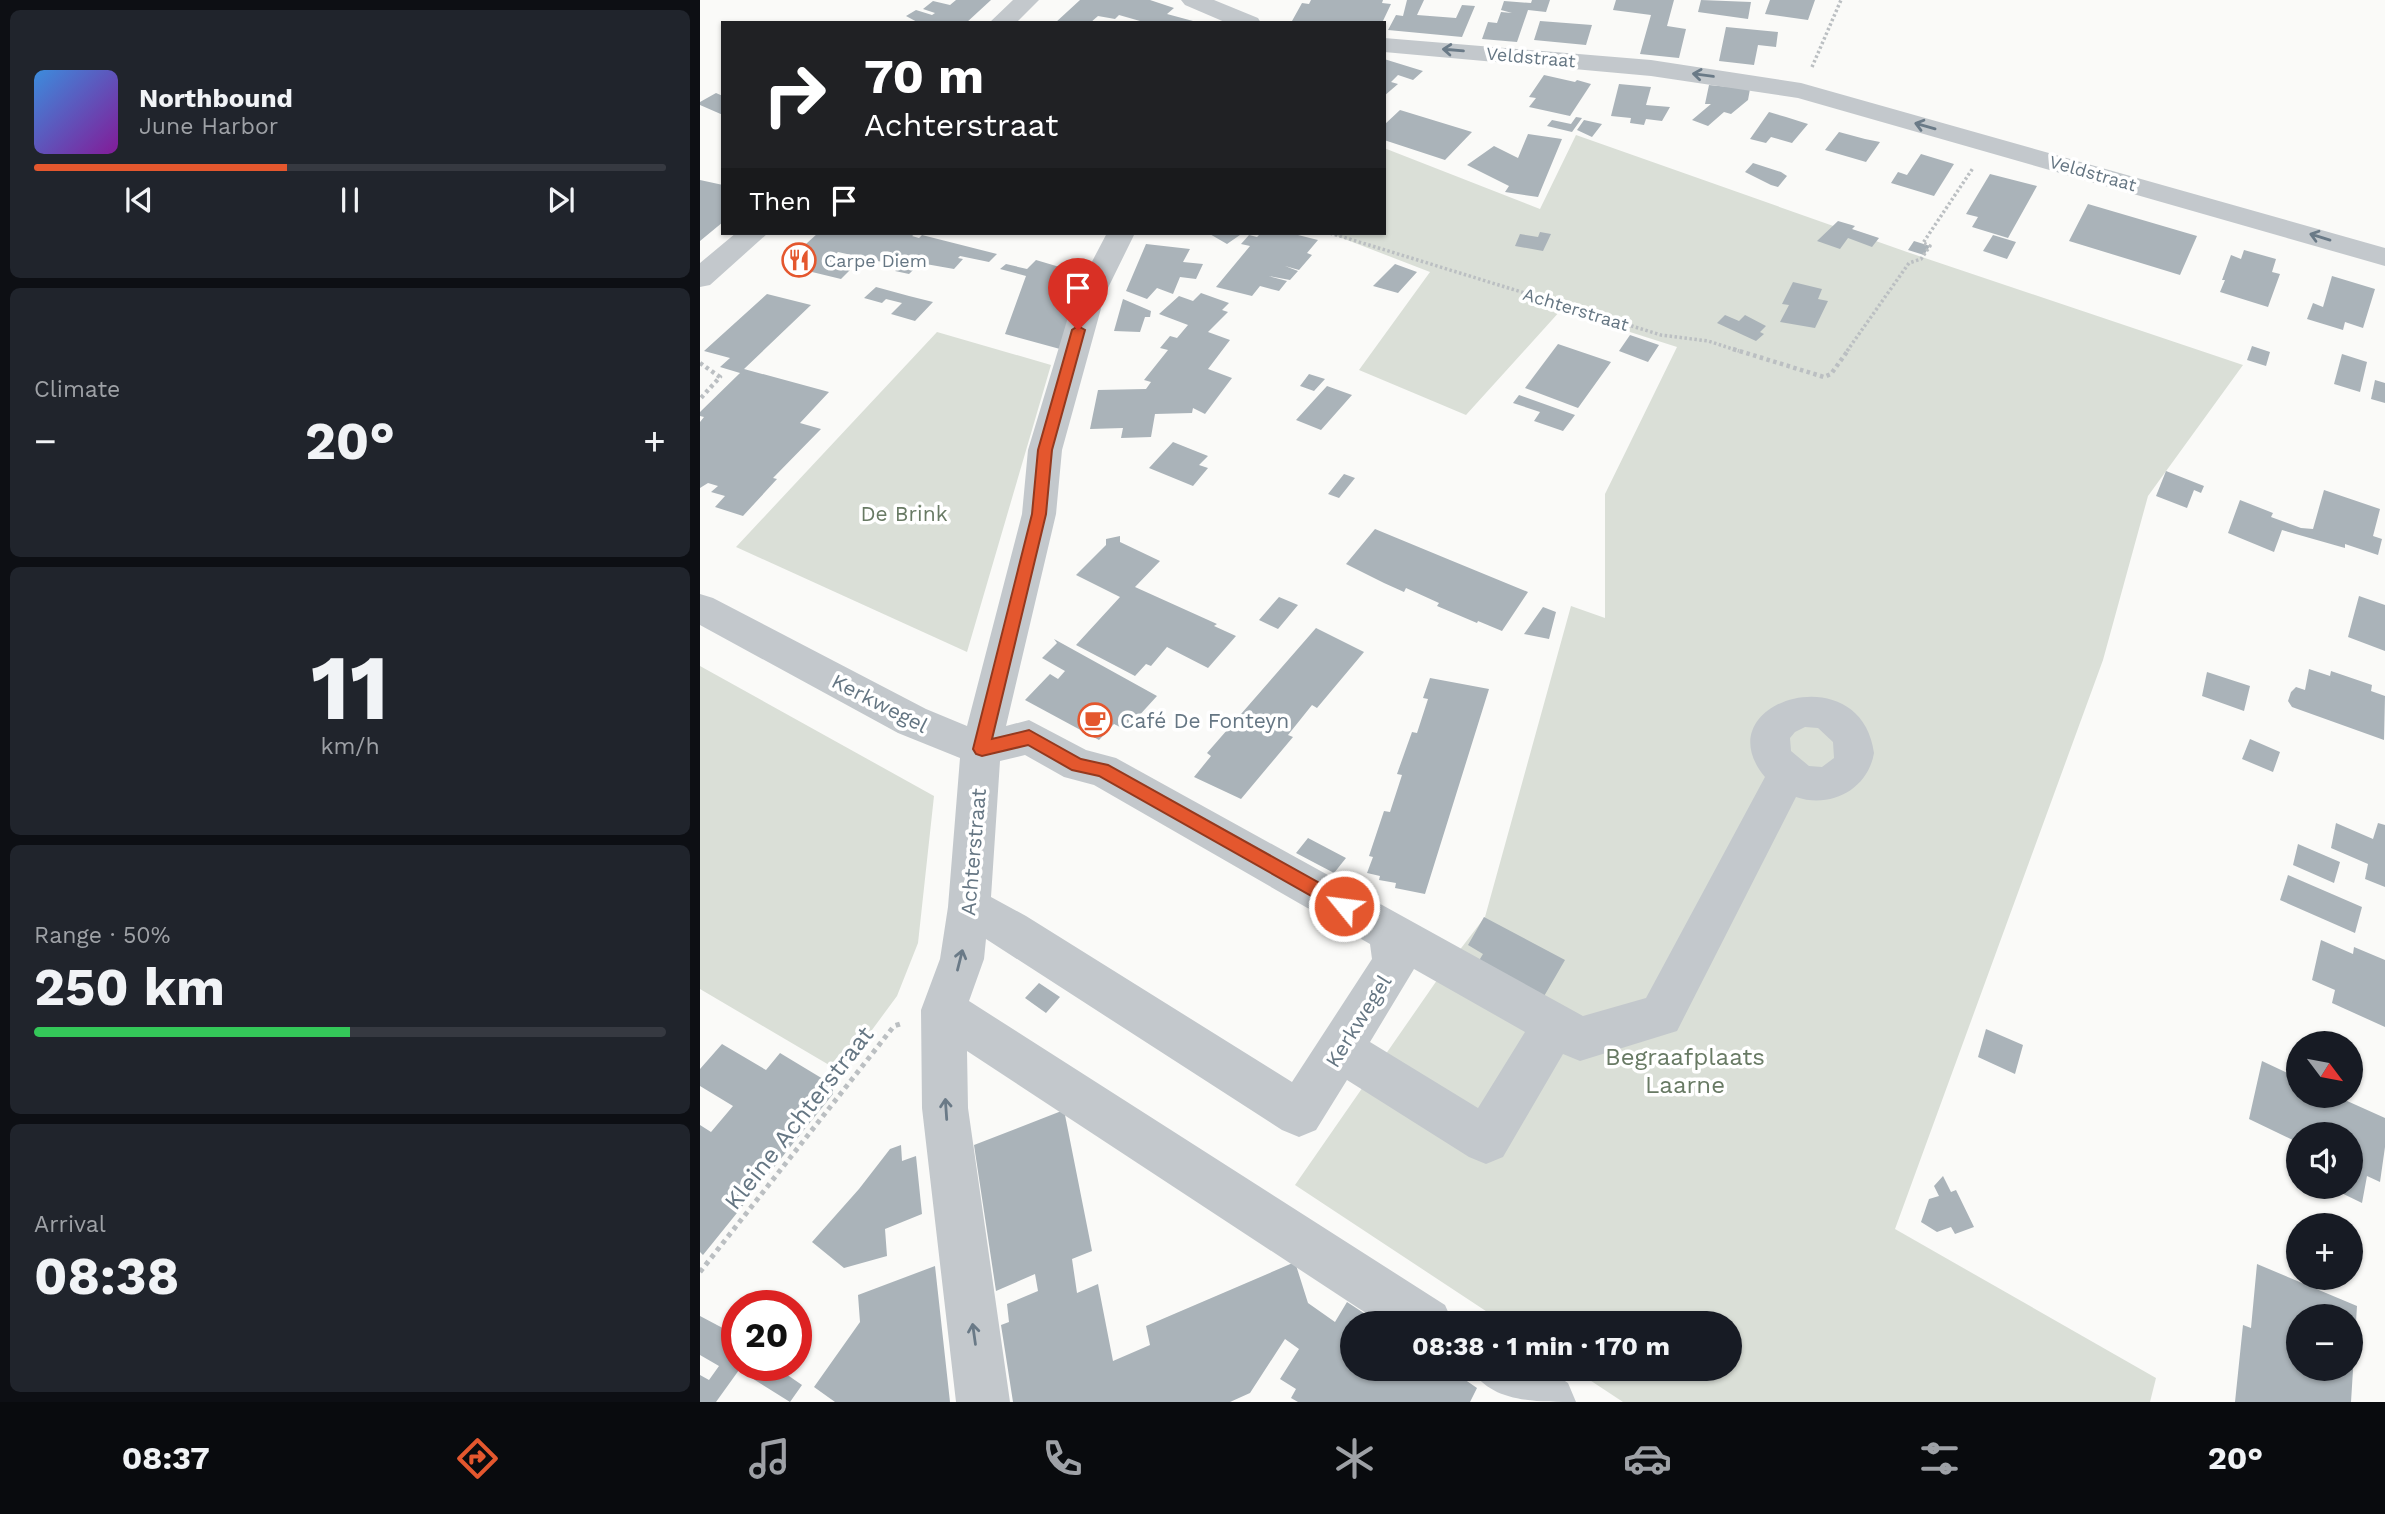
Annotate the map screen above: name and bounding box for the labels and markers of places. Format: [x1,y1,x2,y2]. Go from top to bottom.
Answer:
restaurant icon: Carpe Diem [780,241,818,279]
place label: Carpe Diem [824,250,927,271]
pin [1048,258,1108,330]
cafe icon: Café De Fonteyn [1076,701,1114,739]
place label: Café De Fonteyn [1120,708,1289,733]

